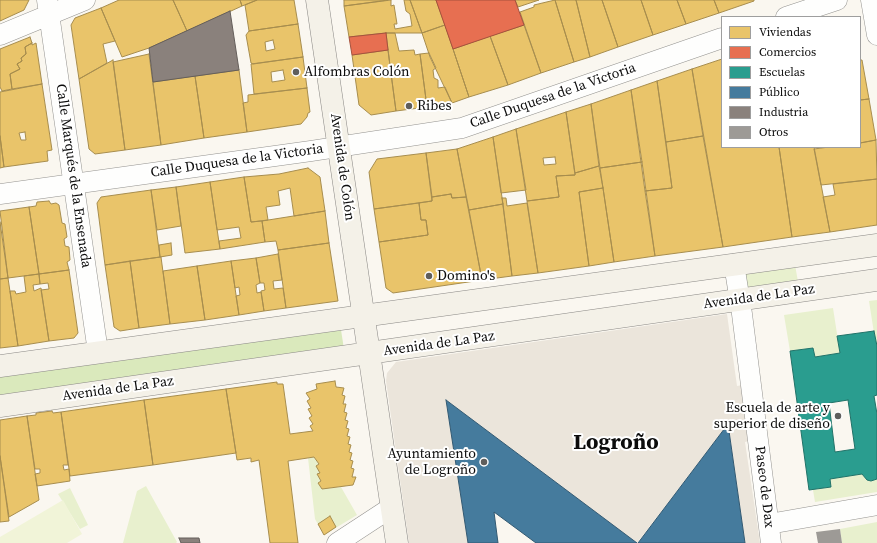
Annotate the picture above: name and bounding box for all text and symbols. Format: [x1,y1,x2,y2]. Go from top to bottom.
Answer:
legend [721,16,861,148]
text: Viviendas [759,24,811,40]
text: Comercios [759,44,816,60]
street label: Calle Duquesa de la Victoria [468,60,638,132]
place label: Alfombras Colón [304,64,410,80]
text: Escuelas [759,64,805,80]
marker: Alfombras Colón [291,67,301,77]
street label: Calle Marqués de la Ensenada [52,83,94,269]
text: Público [759,84,799,100]
place label: Ribes [417,98,452,114]
marker: Ribes [404,101,414,111]
text: Industria [759,104,808,120]
street label: Avenida de Colón [326,112,358,222]
text: Otros [759,124,788,140]
street label: Calle Duquesa de la Victoria [150,141,324,181]
place label: Domino's [437,268,495,284]
marker: Domino's [424,271,434,281]
street label: Avenida de La Paz [702,281,816,313]
street label: Avenida de La Paz [382,328,496,360]
street label: Avenida de La Paz [61,373,175,405]
place label: Escuela de arte y superior de diseño [714,400,830,432]
marker: Escuela de arte y superior de diseño [833,411,843,421]
district label: Logroño [573,430,659,456]
street label: Paseo de Dax [751,445,777,529]
place label: Ayuntamiento de Logroño [387,446,476,478]
marker: Ayuntamiento de Logroño [479,457,489,467]

